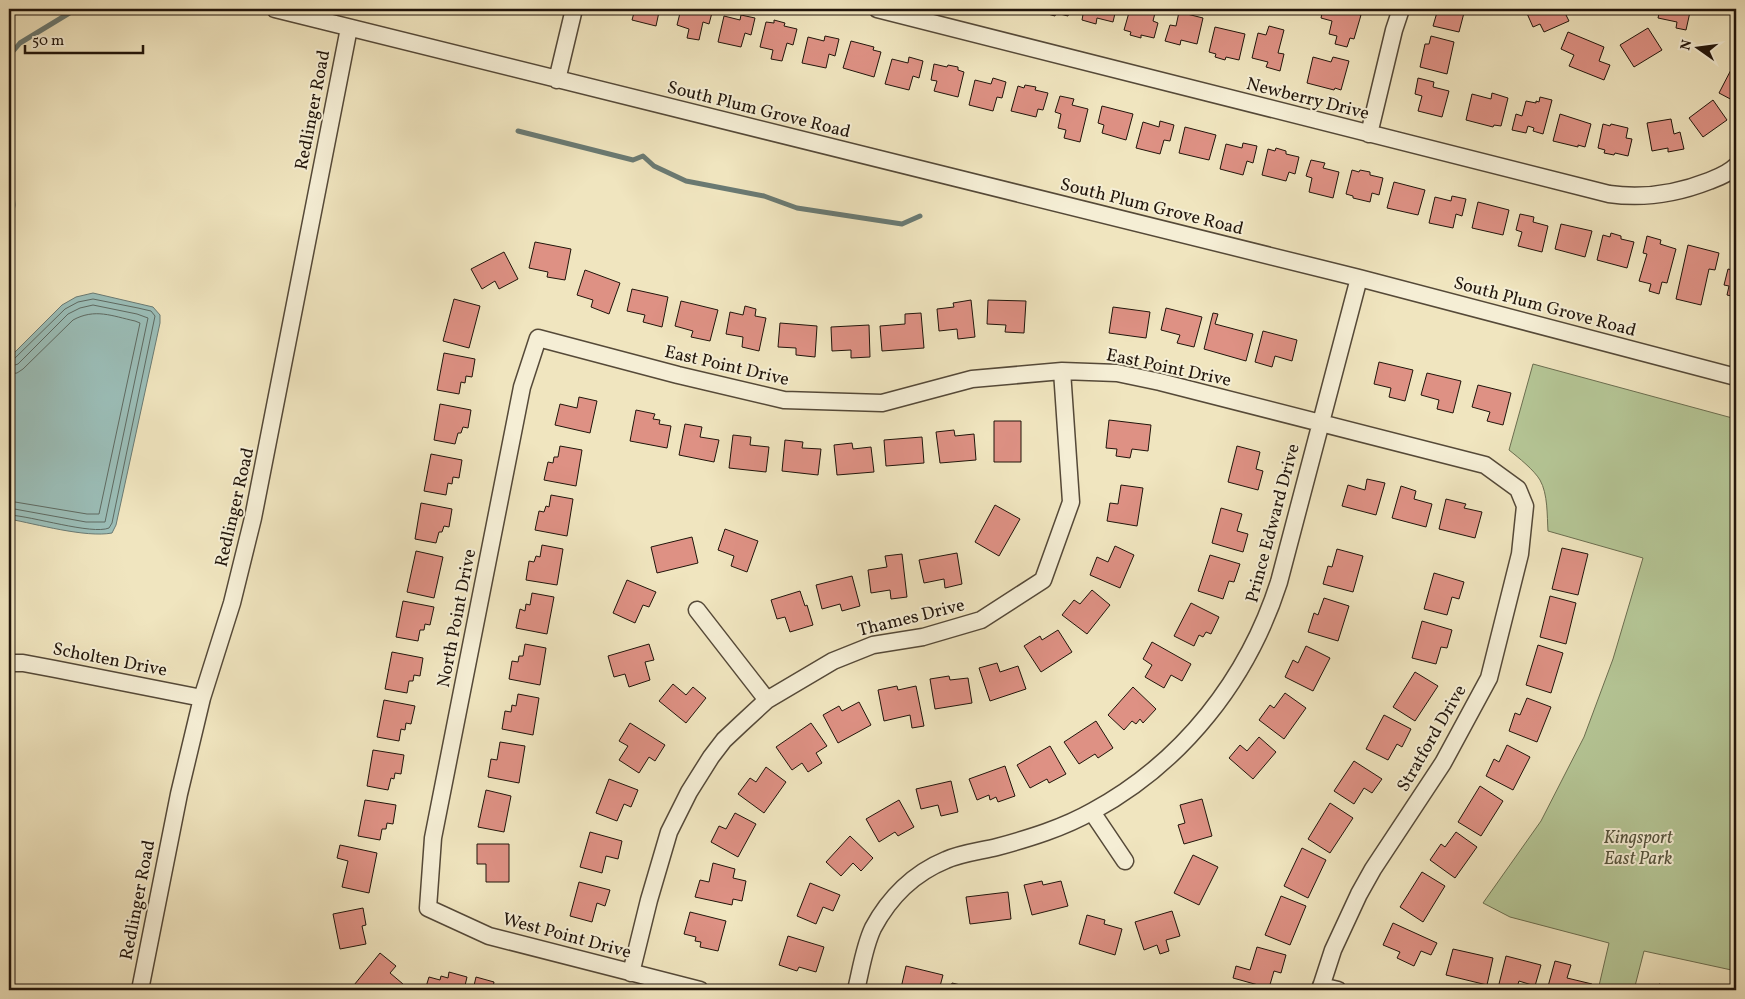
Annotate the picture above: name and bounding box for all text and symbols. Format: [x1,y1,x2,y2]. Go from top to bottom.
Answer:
scale bar [25,22,142,54]
north arrow [1672,22,1722,72]
text: 50 m [32,31,64,52]
text: N [1676,38,1697,52]
street label: Redlinger Road [290,48,337,172]
street label: Newberry Drive [1244,72,1372,127]
street label: South Plum Grove Road [664,76,853,145]
street label: South Plum Grove Road [1057,173,1246,242]
street label: South Plum Grove Road [1451,271,1639,344]
street label: East Point Drive [662,340,791,393]
street label: East Point Drive [1104,343,1233,394]
street label: Prince Edward Drive [1240,441,1307,606]
street label: Redlinger Road [210,445,261,569]
street label: North Point Drive [432,547,483,690]
street label: Thames Drive [855,593,968,644]
street label: Scholten Drive [50,637,169,684]
street label: Stratford Drive [1392,681,1473,797]
park label: Kingsport East Park [1603,826,1674,872]
street label: Redlinger Road [115,838,162,962]
street label: West Point Drive [499,907,634,966]

